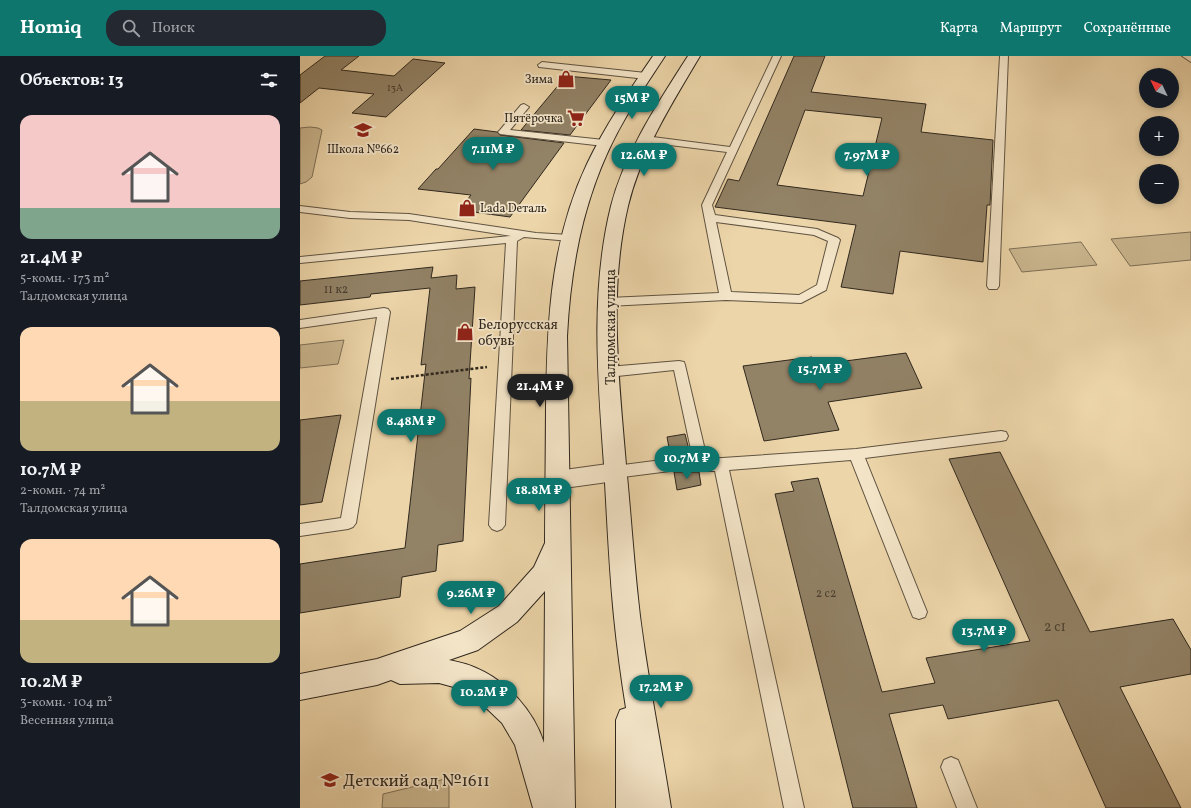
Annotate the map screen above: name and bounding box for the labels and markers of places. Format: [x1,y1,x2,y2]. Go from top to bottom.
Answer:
shop icon: Зима [556,69,576,89]
place label: Зима [525,72,553,88]
pin: 15M ₽ [604,86,660,120]
supermarket icon: Пятёрочка [566,108,586,128]
place label: Пятёрочка [504,111,563,127]
school or university icon: Школа №662 [353,120,373,140]
pin: 7.11M ₽ [456,137,530,171]
place label: Школа №662 [327,142,399,158]
pin: 12.6M ₽ [607,143,681,177]
pin: 7.97M ₽ [830,143,904,177]
shop icon: Lada Dеталь [457,198,477,218]
place label: Lada Dеталь [480,201,547,217]
place label: Белорусская обувь [478,316,558,351]
shop icon: Белорусская обувь [455,322,475,342]
pin: 15.7M ₽ [783,357,857,391]
pin: 21.4M ₽ [503,374,577,408]
pin: 8.48M ₽ [374,409,448,443]
pin: 10.7M ₽ [650,446,724,480]
pin: 18.8M ₽ [502,478,576,512]
pin: 9.26M ₽ [434,581,508,615]
pin: 13.7M ₽ [947,619,1021,653]
pin: 17.2M ₽ [624,675,698,709]
pin: 10.2M ₽ [447,680,521,714]
school or university icon: Детский сад №1611 [320,770,340,790]
place label: Детский сад №1611 [343,770,490,793]

